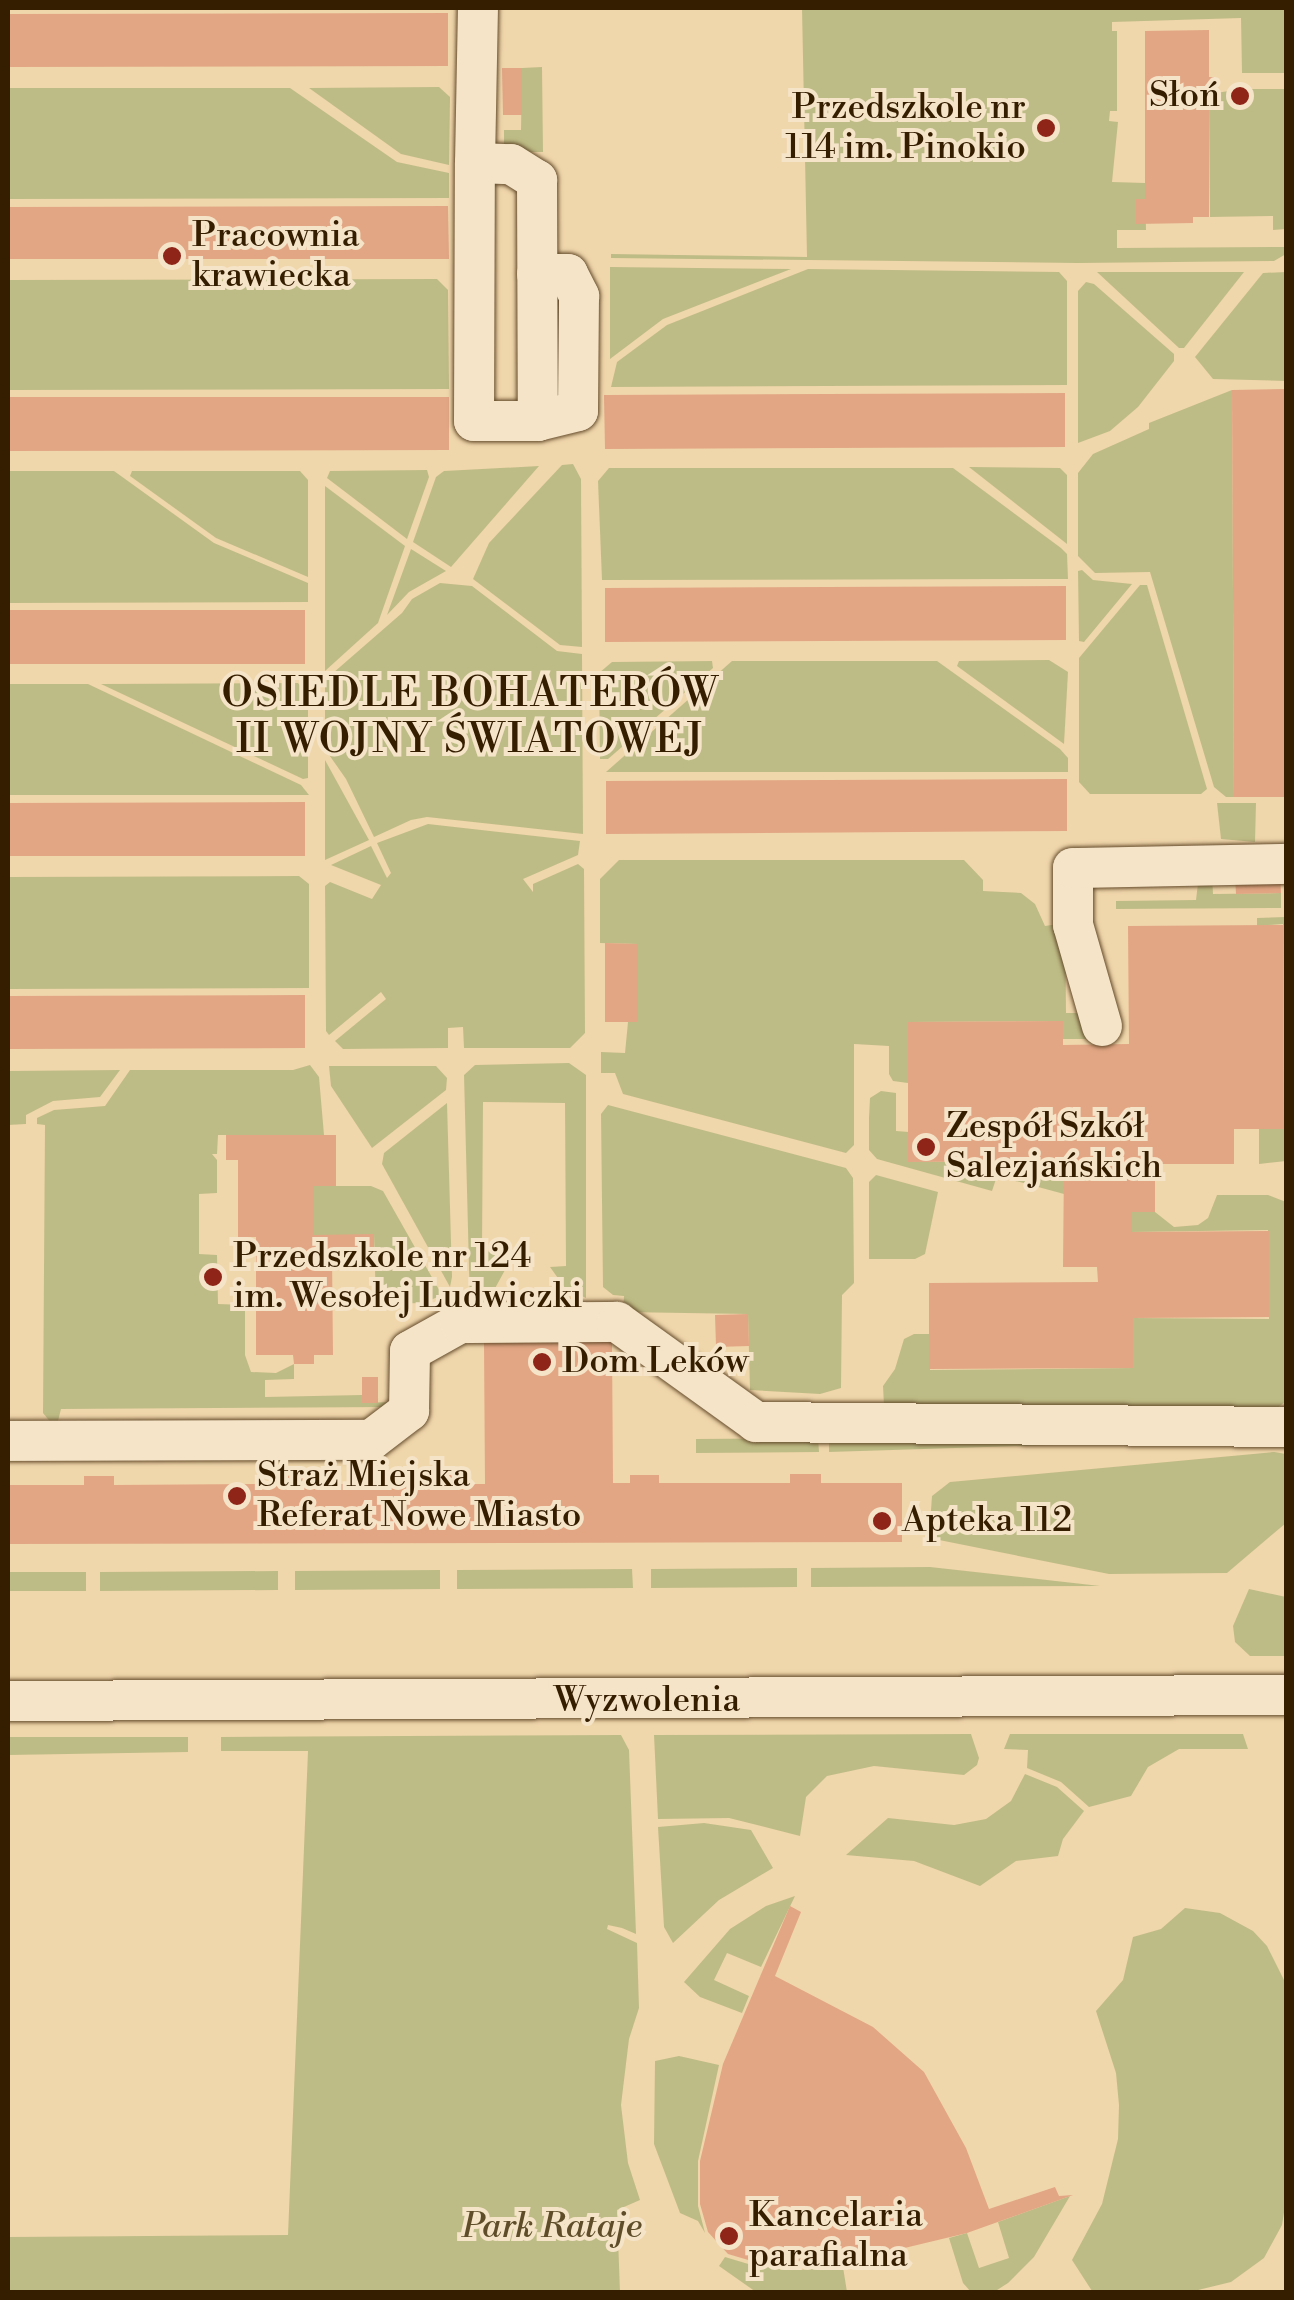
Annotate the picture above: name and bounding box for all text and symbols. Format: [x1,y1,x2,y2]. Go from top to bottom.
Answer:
place label: Słoń [1149,75,1220,117]
marker: Słoń [1229,85,1251,107]
place label: Przedszkole nr 114 im. Pinokio [785,87,1026,169]
marker: Przedszkole nr 114 im. Pinokio [1035,117,1057,139]
place label: Pracownia krawiecka [192,215,360,297]
marker: Pracownia krawiecka [161,245,183,267]
district label: OSIEDLE BOHATERÓW II WOJNY ŚWIATOWEJ [221,670,721,764]
place label: Zespół Szkół Salezjańskich [946,1106,1162,1188]
marker: Zespół Szkół Salezjańskich [915,1136,937,1158]
place label: Przedszkole nr 124 im. Wesołej Ludwiczki [233,1236,583,1318]
marker: Przedszkole nr 124 im. Wesołej Ludwiczki [202,1266,224,1288]
place label: Dom Leków [562,1341,749,1383]
marker: Dom Leków [531,1351,553,1373]
place label: Straż Miejska Referat Nowe Miasto [257,1455,581,1537]
marker: Straż Miejska Referat Nowe Miasto [226,1485,248,1507]
place label: Apteka 112 [902,1500,1072,1542]
marker: Apteka 112 [871,1510,893,1532]
street label: Wyzwolenia [554,1680,740,1722]
place label: Kancelaria parafialna [749,2195,923,2277]
park label: Park Rataje [462,2206,642,2248]
marker: Kancelaria parafialna [718,2225,740,2247]

